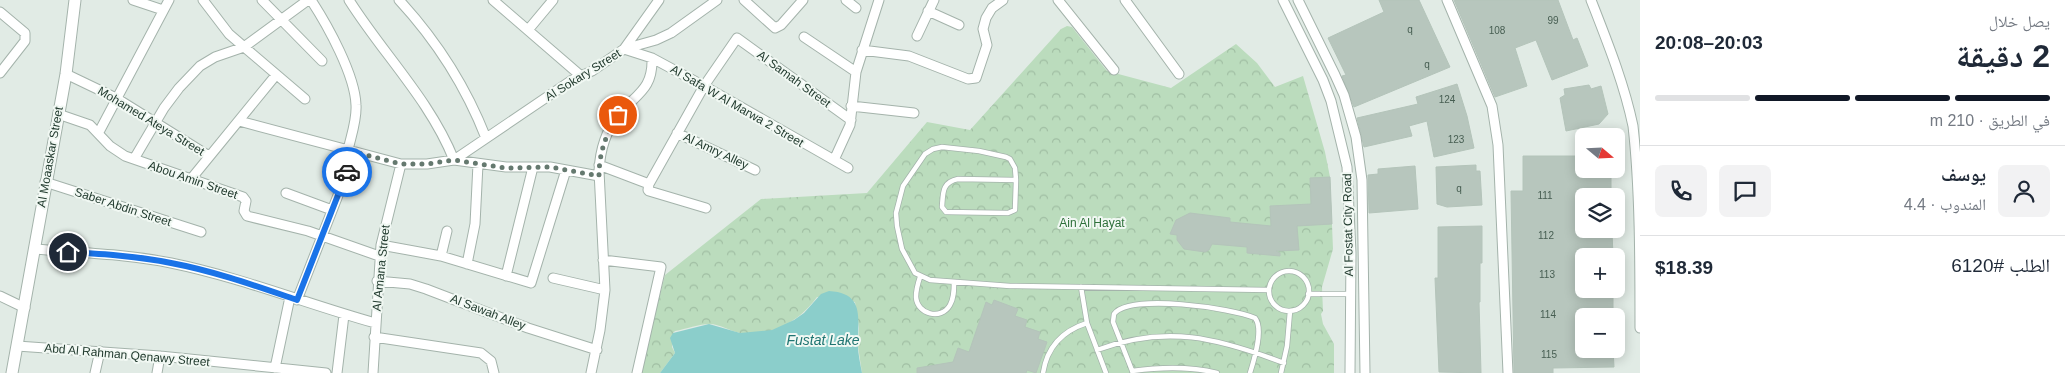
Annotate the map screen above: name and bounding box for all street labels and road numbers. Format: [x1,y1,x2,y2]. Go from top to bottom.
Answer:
street label: Al Sokary Street [543,46,624,104]
street label: Al Samah Street [755,48,834,111]
street label: Al Safa W Al Marwa 2 Street [668,62,807,150]
street label: Mohamed Ateya Street [95,84,207,159]
street label: Al Moaaskar Street [34,105,66,208]
street label: Al Amry Alley [681,130,751,172]
street label: Abou Amin Street [147,158,240,202]
street label: Al Fostat City Road [1340,173,1356,277]
street label: Saber Abdin Street [73,185,174,229]
street label: Al Amana Street [370,223,393,312]
street label: Al Sawah Alley [448,291,528,333]
street label: Abd Al Rahman Qenawy Street [44,341,211,369]

